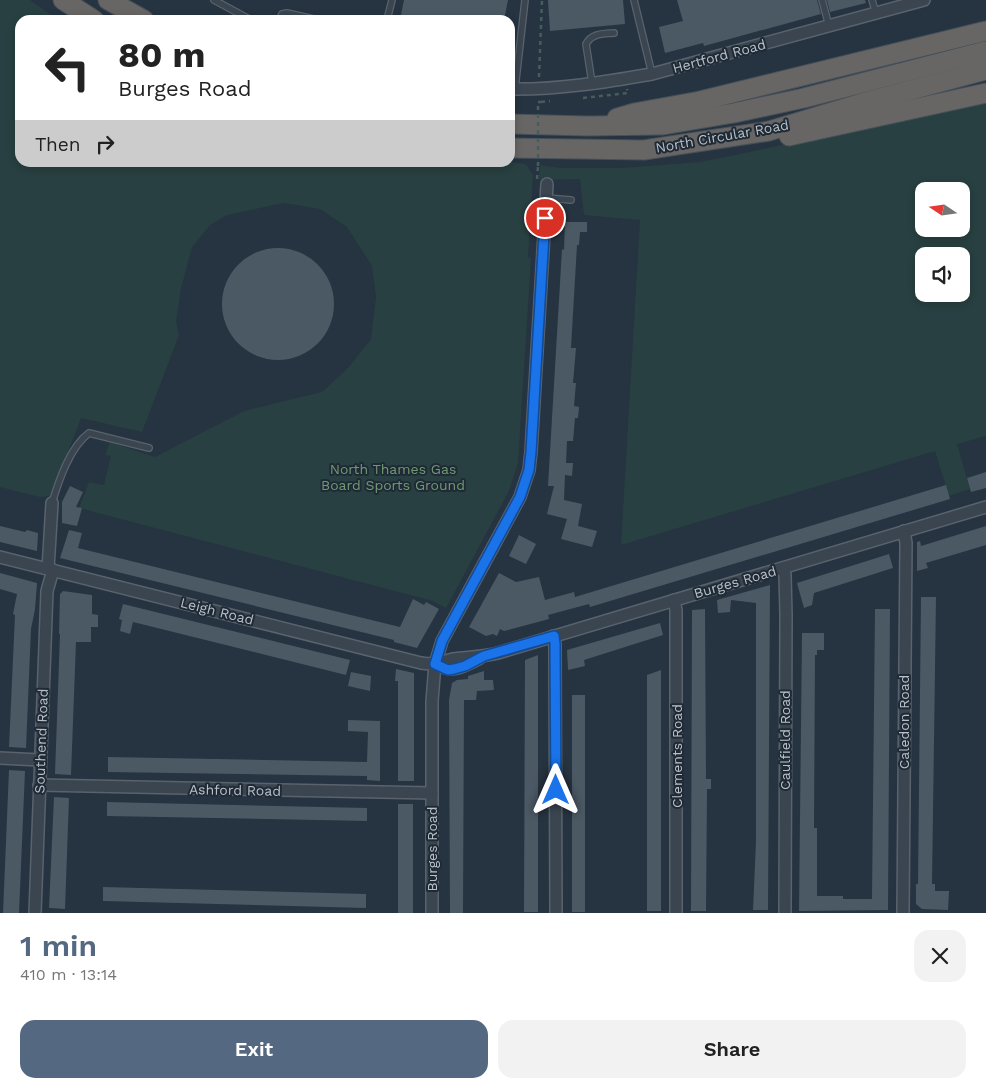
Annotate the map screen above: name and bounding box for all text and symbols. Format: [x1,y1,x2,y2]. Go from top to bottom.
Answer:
text: 80 m [118,34,205,76]
icon: left [35,35,100,100]
street label: Hertford Road [671,36,767,76]
text: Burges Road [118,76,252,101]
street label: North Circular Road [654,116,790,156]
icon: right [91,130,119,158]
text: Then [35,133,81,156]
north arrow [915,182,970,238]
map controls [915,182,970,302]
pin [524,197,566,239]
icon: arrive [531,204,559,232]
button: sound [915,247,970,302]
park label: North Thames Gas Board Sports Ground [321,461,465,493]
street label: Burges Road [692,563,778,601]
street label: Leigh Road [179,594,255,628]
street label: Caledon Road [896,675,912,769]
street label: Southend Road [31,688,51,794]
street label: Caulfield Road [777,690,793,790]
street label: Clements Road [669,704,685,808]
position arrow [529,763,581,815]
street label: Ashford Road [189,781,281,799]
street label: Burges Road [424,807,440,892]
text: 1 min [20,928,97,963]
button: close [914,930,966,982]
text: 410 m · 13:14 [20,965,117,984]
button: Exit [20,1020,488,1078]
button: Share [498,1020,966,1078]

